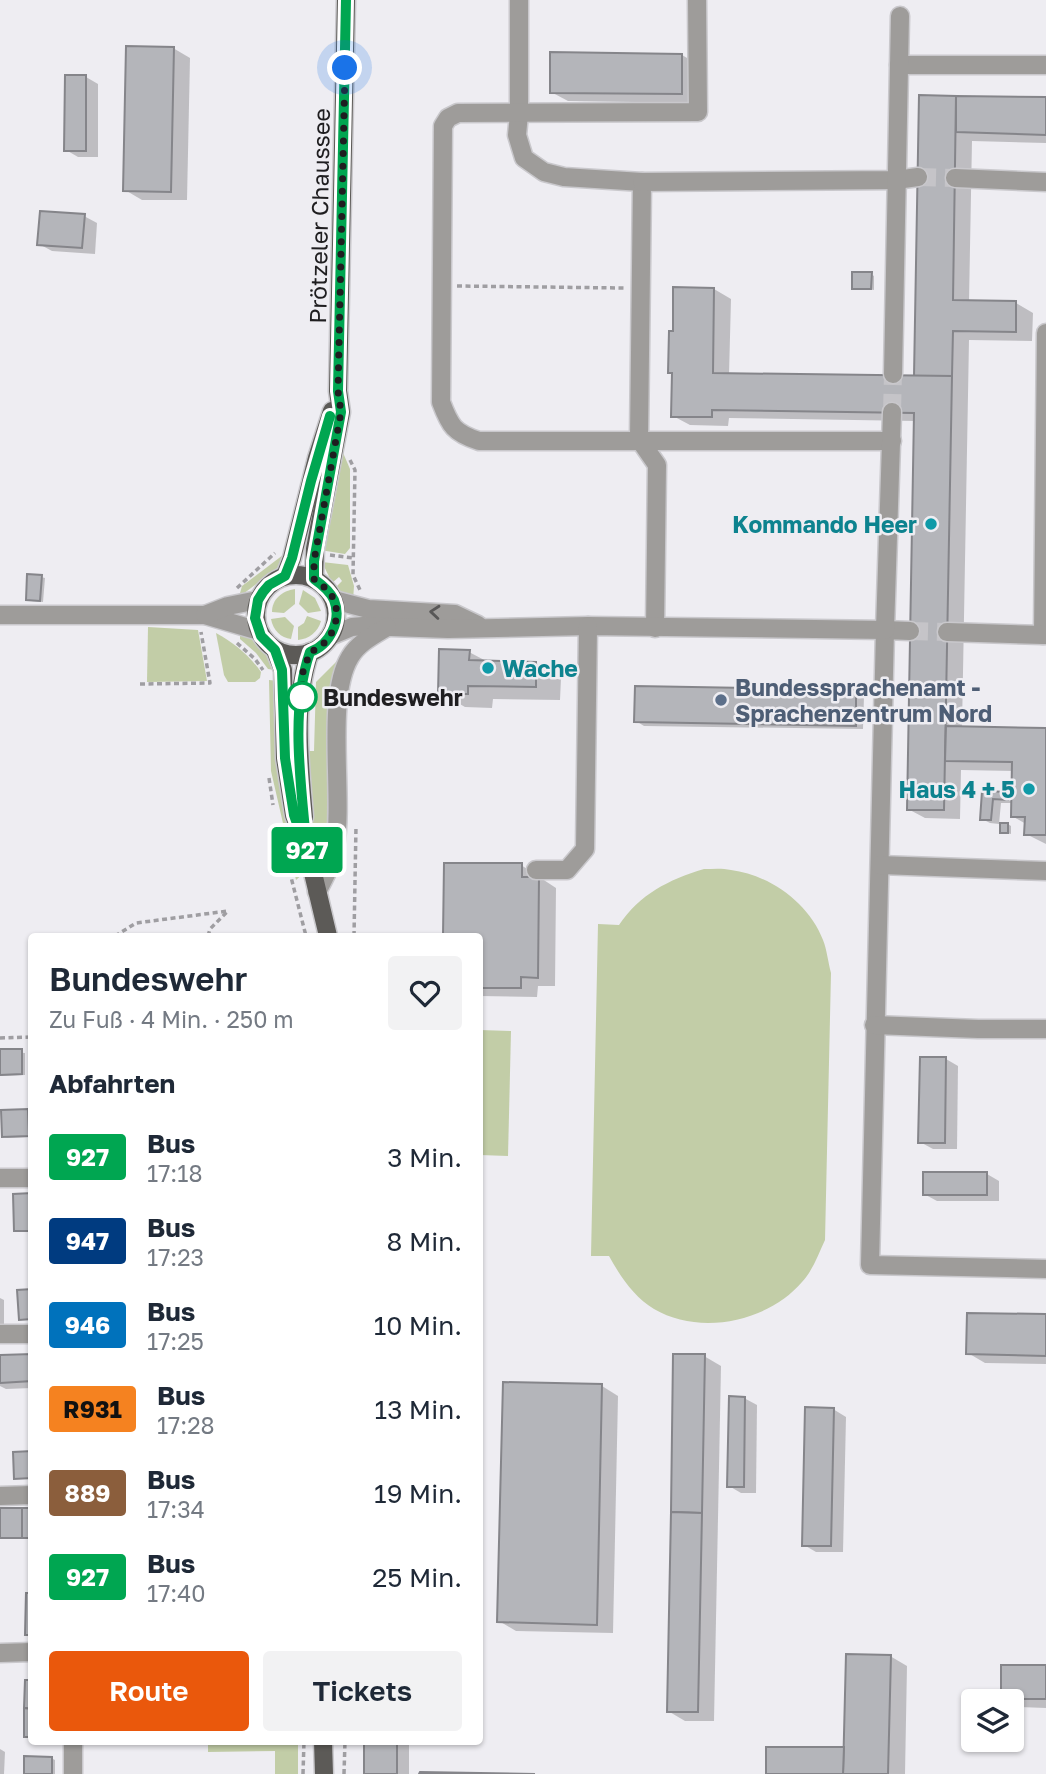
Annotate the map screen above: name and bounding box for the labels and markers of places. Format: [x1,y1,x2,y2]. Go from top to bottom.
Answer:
place label: Kommando Heer [732,510,917,538]
marker: Kommando Heer [923,516,939,532]
place label: Wache [502,654,578,682]
marker: Wache [480,660,496,676]
place label: Bundessprachenamt - Sprachenzentrum Nord [735,673,992,727]
marker: Bundeswehr [287,682,317,712]
place label: Bundeswehr [323,683,463,711]
marker: Bundessprachenamt - Sprachenzentrum Nord [713,692,729,708]
place label: Haus 4 + 5 [899,775,1015,803]
marker: Haus 4 + 5 [1021,781,1037,797]

